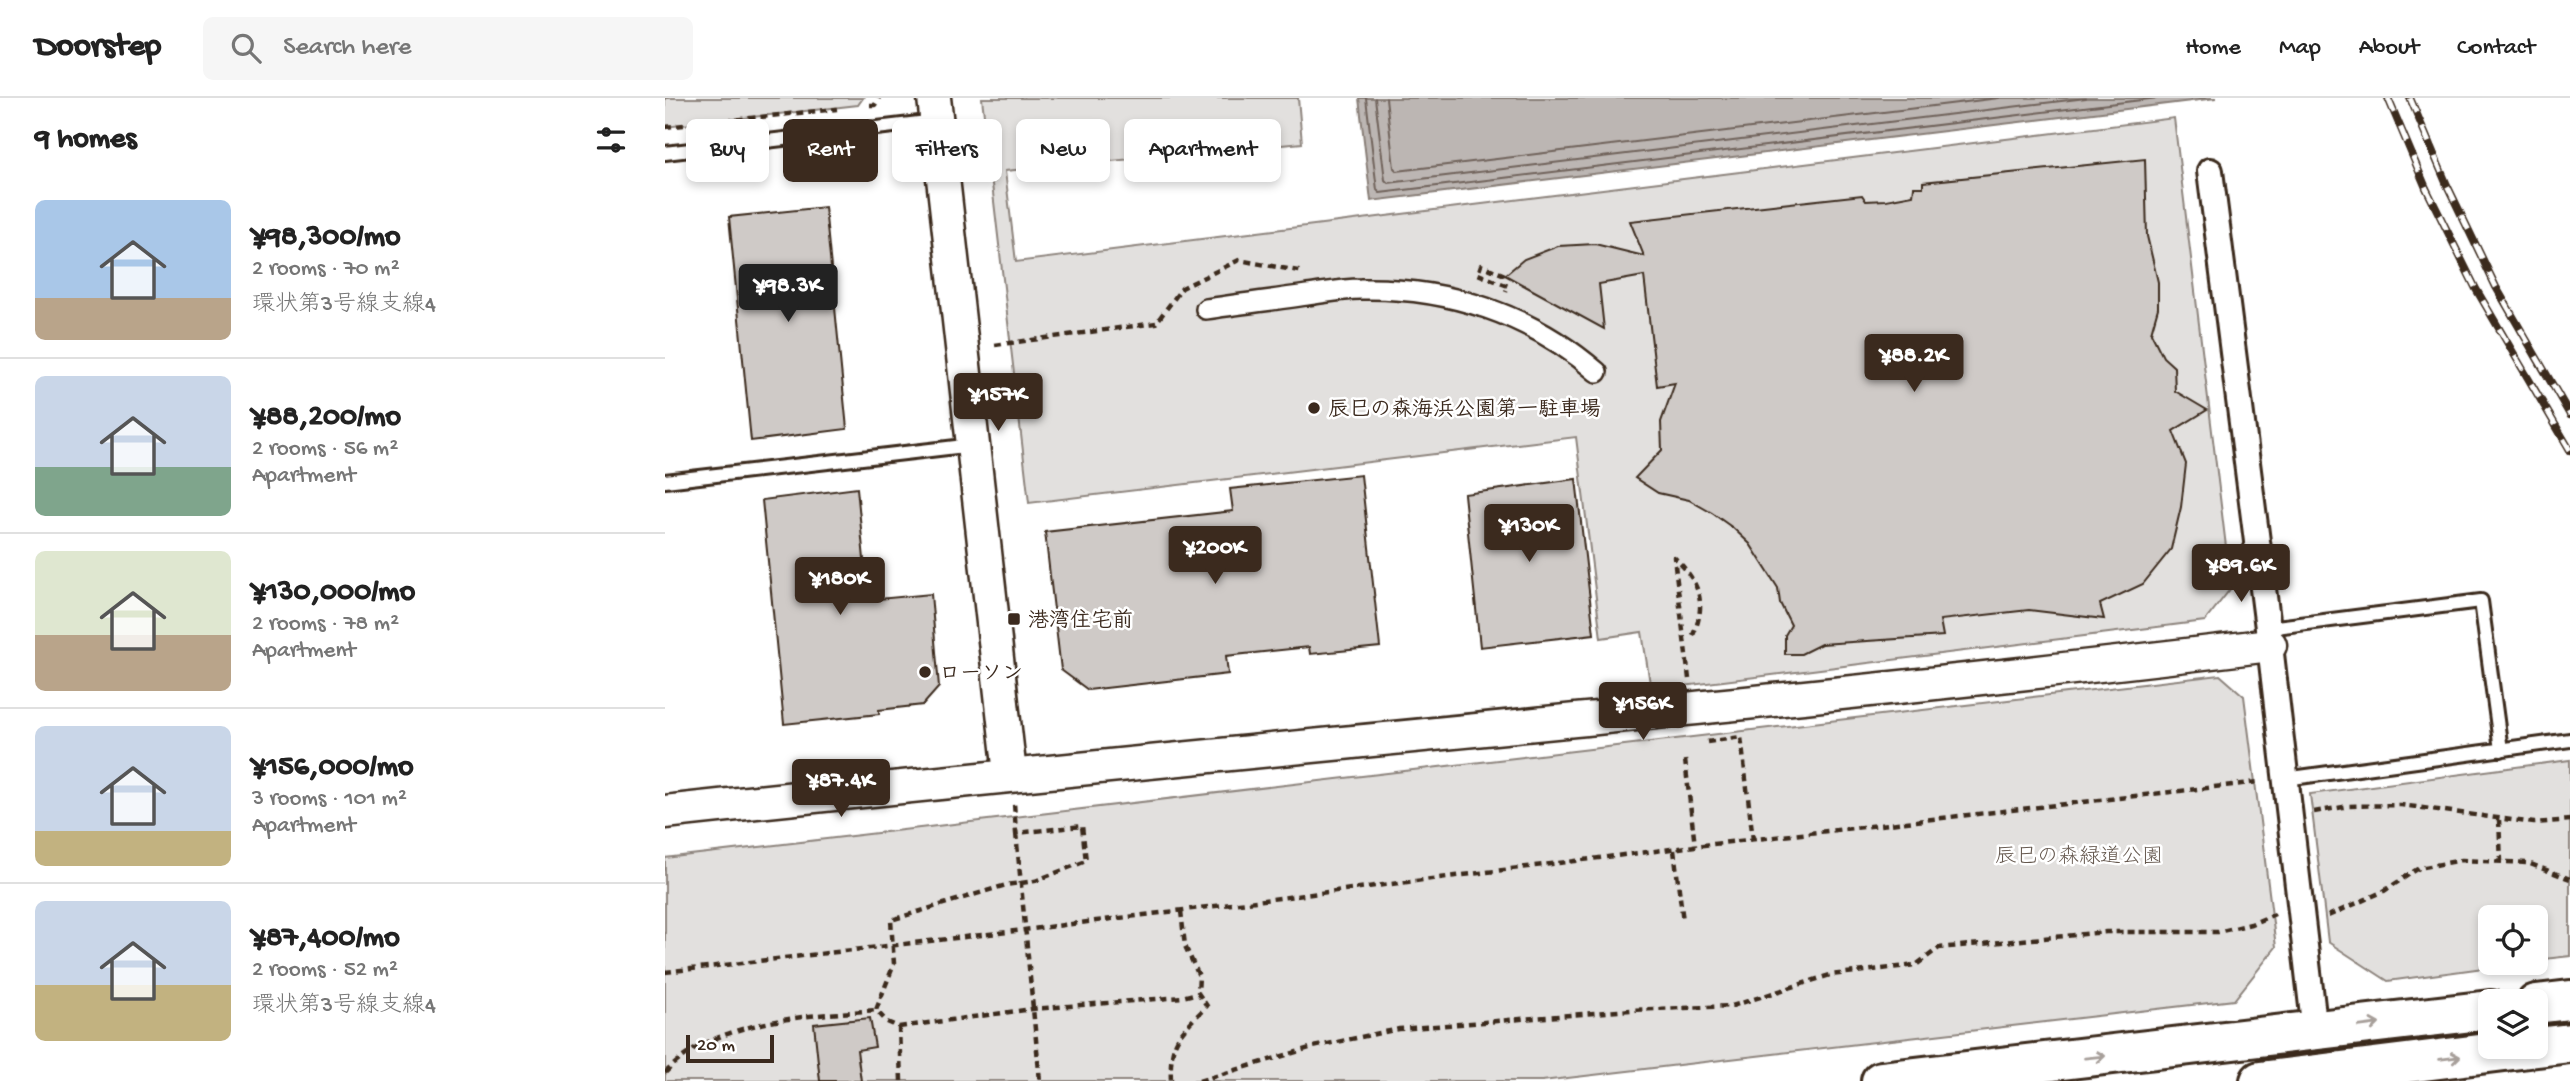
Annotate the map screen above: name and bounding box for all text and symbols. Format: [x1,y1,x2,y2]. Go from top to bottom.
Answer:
search box [203,17,693,80]
text: Doorstep [35,29,161,67]
icon: search [227,29,265,67]
text: Search here [283,33,411,64]
text: Home [2185,34,2241,63]
text: Map [2279,34,2321,63]
text: About [2359,34,2419,63]
text: Contact [2457,34,2535,63]
chip: Buy [686,119,769,182]
chip: Rent [783,119,878,182]
chip: Filters [892,119,1002,182]
chip: New [1016,119,1110,182]
chip: Apartment [1124,119,1281,182]
icon: filters [592,121,630,159]
text: 9 homes [35,123,137,158]
text: ¥98,300/mo [252,221,401,256]
icon: home [91,228,175,312]
text: 2 rooms · 70 m² [252,256,400,283]
pin: ¥98.3K [731,264,845,324]
text: ¥98.3K [755,273,821,300]
text: 環状第3号線支線4 [252,292,436,319]
pin: ¥88.2K [1857,334,1971,394]
text: ¥88.2K [1880,343,1948,370]
pin: ¥157K [949,374,1047,433]
text: ¥157K [970,382,1026,409]
place label: 辰巳の森海浜公園第一駐車場 [1328,397,1601,424]
marker: 辰巳の森海浜公園第一駐車場 [1306,400,1322,416]
text: ¥88,200/mo [252,401,401,436]
icon: home [91,404,175,488]
text: 2 rooms · 56 m² [252,436,398,463]
text: Apartment [252,463,356,490]
pin: ¥130K [1480,504,1578,564]
text: ¥130K [1500,513,1558,540]
pin: ¥200K [1166,526,1264,586]
text: ¥200K [1185,535,1245,562]
pin: ¥89.6K [2184,545,2298,604]
text: ¥89.6K [2208,553,2274,580]
pin: ¥180K [791,558,889,617]
text: ¥180K [811,566,869,593]
text: ¥130,000/mo [252,576,415,611]
icon: home [91,579,175,663]
place label: 港湾住宅前 [1028,608,1133,635]
text: 2 rooms · 78 m² [252,611,399,638]
marker: 港湾住宅前 [1006,611,1022,627]
text: Apartment [252,638,356,665]
place label: ローソン [939,663,1023,688]
marker: ローソン [917,664,933,680]
pin: ¥156K [1594,682,1692,742]
text: ¥156K [1615,691,1671,718]
text: ¥156,000/mo [252,751,414,786]
icon: home [91,754,175,838]
pin: ¥87.4K [784,760,898,819]
text: ¥87.4K [808,768,874,795]
text: 3 rooms · 101 m² [252,786,407,813]
text: Apartment [252,813,356,840]
park label: 辰巳の森緑道公園 [1995,844,2163,871]
map controls [2478,905,2548,1059]
button: locate [2478,905,2548,975]
text: ¥87,400/mo [252,922,400,957]
icon: home [91,929,175,1013]
text: 2 rooms · 52 m² [252,957,398,984]
button: layers [2478,989,2548,1059]
text: 環状第3号線支線4 [252,993,436,1020]
one-way arrow [2358,1018,2380,1031]
scale bar [686,1032,773,1064]
text: 20 m [697,1035,735,1058]
one-way arrow [2083,1050,2106,1063]
one-way arrow [2438,1051,2460,1064]

